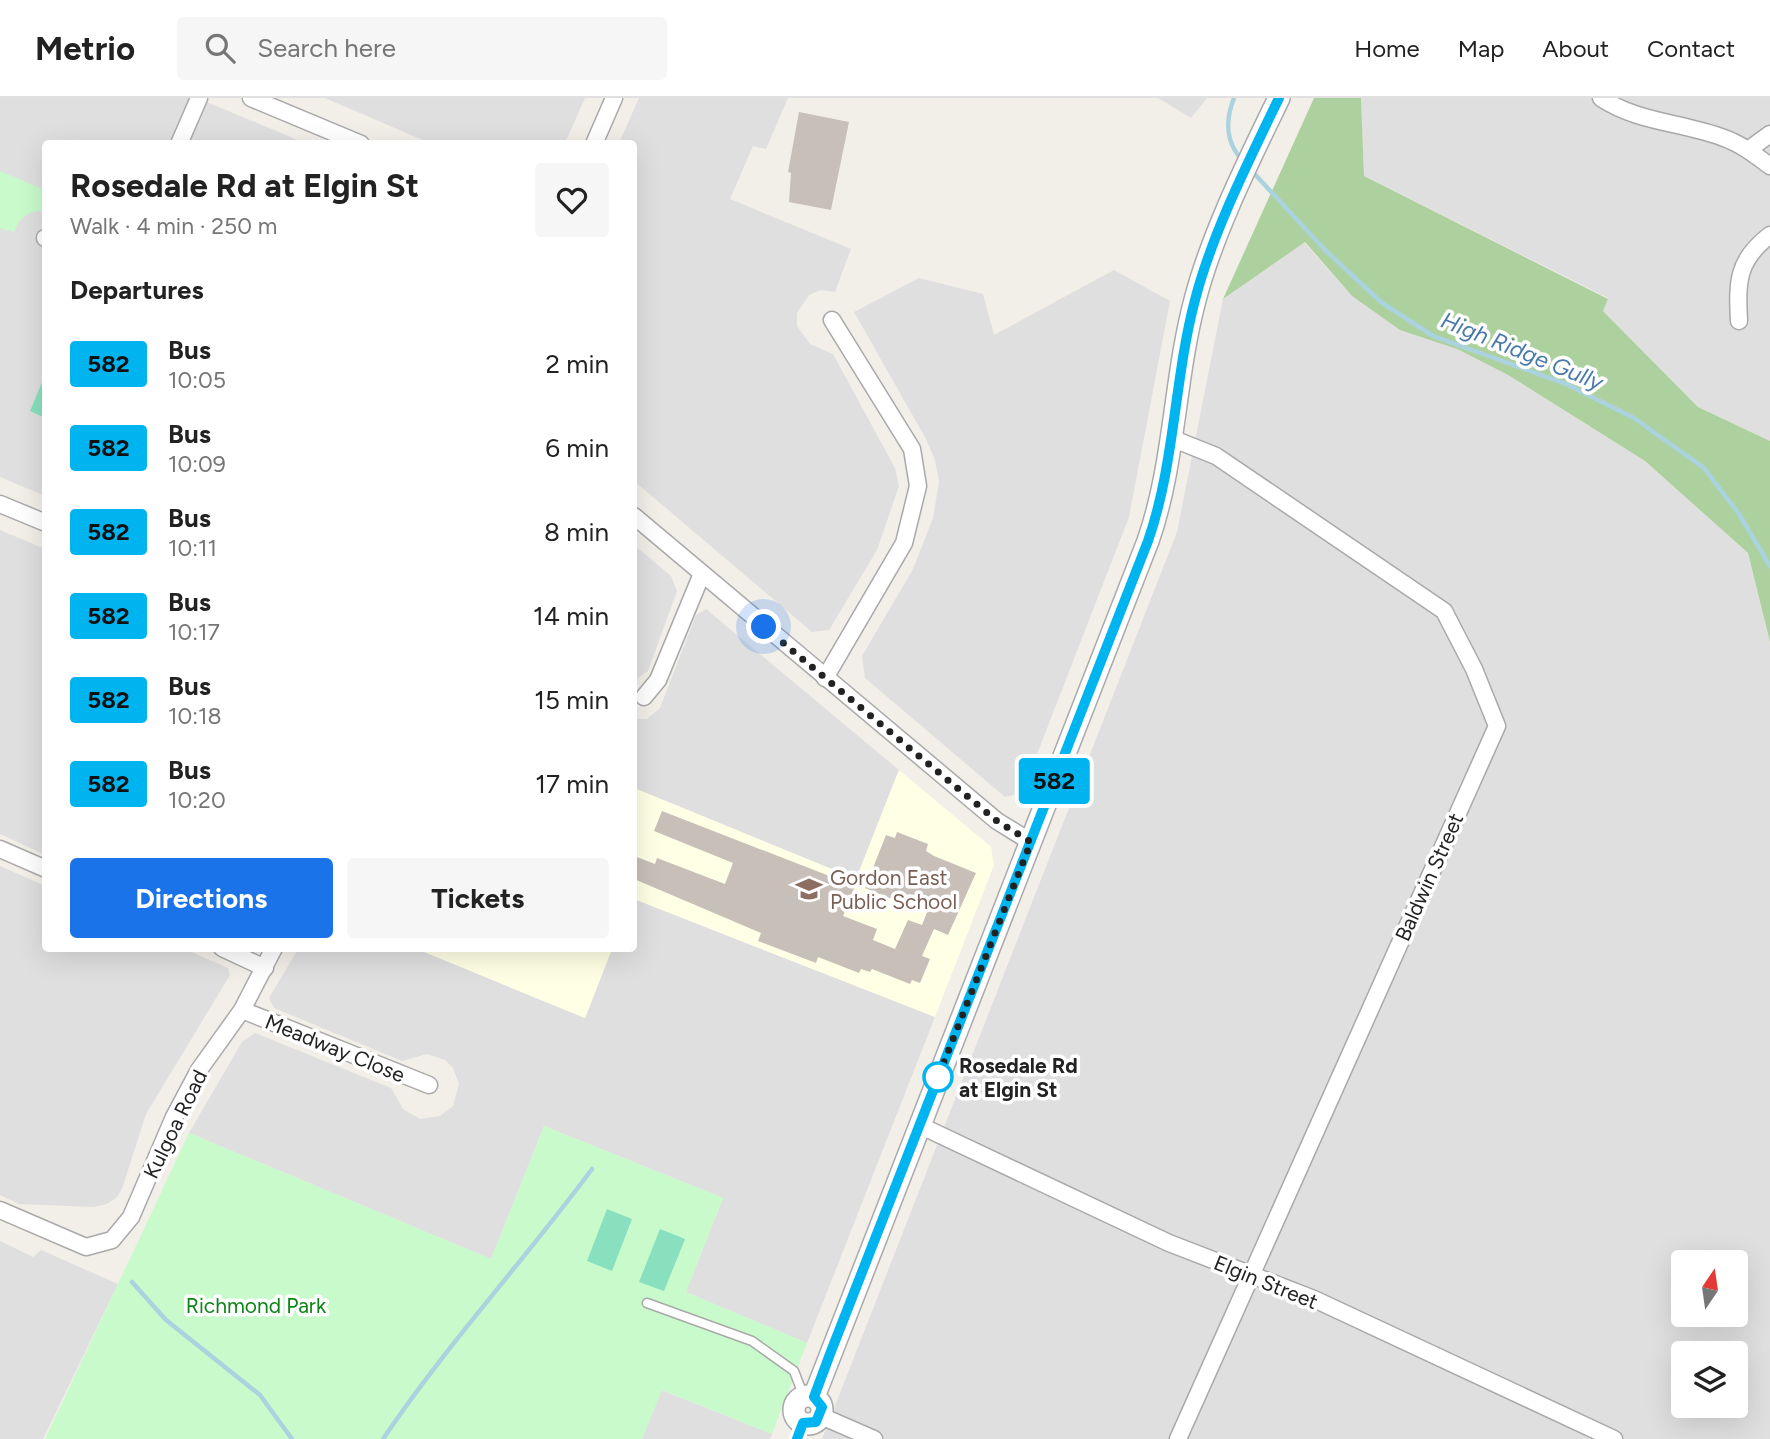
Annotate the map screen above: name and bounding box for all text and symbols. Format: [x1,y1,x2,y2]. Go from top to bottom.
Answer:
search box [177,17,667,80]
text: Metrio [35,29,135,68]
icon: search [201,29,239,67]
text: Search here [257,32,396,64]
text: Home [1354,34,1420,63]
text: Map [1458,34,1504,63]
text: About [1542,34,1609,63]
text: Contact [1647,34,1735,63]
button: heart [535,163,609,237]
text: Rosedale Rd at Elgin St [70,166,419,205]
text: Walk · 4 min · 250 m [70,212,277,240]
text: Departures [70,274,204,306]
water label: High Ridge Gully [1437,306,1608,397]
text: Bus [168,334,211,366]
text: 2 min [545,348,609,380]
text: 582 [87,349,130,378]
text: 10:05 [168,366,226,394]
text: Bus [168,418,211,450]
text: 6 min [545,432,609,464]
text: 582 [87,433,130,462]
text: 10:09 [168,450,226,478]
text: Bus [168,502,211,534]
text: 8 min [544,516,609,548]
text: 582 [87,517,130,546]
text: 10:11 [168,534,217,562]
text: Bus [168,586,211,618]
text: 14 min [533,600,609,632]
text: 582 [87,601,130,630]
your location [746,609,781,644]
text: 10:17 [168,618,220,646]
text: Bus [168,670,211,702]
text: 15 min [534,684,609,716]
text: 582 [87,685,130,714]
text: 10:18 [168,702,222,730]
text: Bus [168,754,211,786]
line badge: 582 [1014,758,1094,804]
text: 582 [1033,766,1075,795]
text: 17 min [535,768,609,800]
text: 582 [87,769,130,798]
text: 10:20 [168,786,226,814]
street label: Baldwin Street [1390,809,1468,945]
button: Directions [70,858,333,938]
button: Tickets [347,858,609,938]
place label: Gordon East Public School [830,865,957,914]
school or university icon: Gordon East Public School [794,874,824,904]
street label: Meadway Close [261,1009,409,1087]
place label: Rosedale Rd at Elgin St [959,1053,1078,1102]
marker: Rosedale Rd at Elgin St [923,1062,953,1092]
street label: Kulgoa Road [138,1066,212,1182]
street label: Elgin Street [1210,1250,1322,1314]
north arrow [1671,1250,1748,1326]
map controls [1671,1250,1748,1418]
park label: Richmond Park [186,1293,327,1318]
button: layers [1671,1341,1748,1418]

